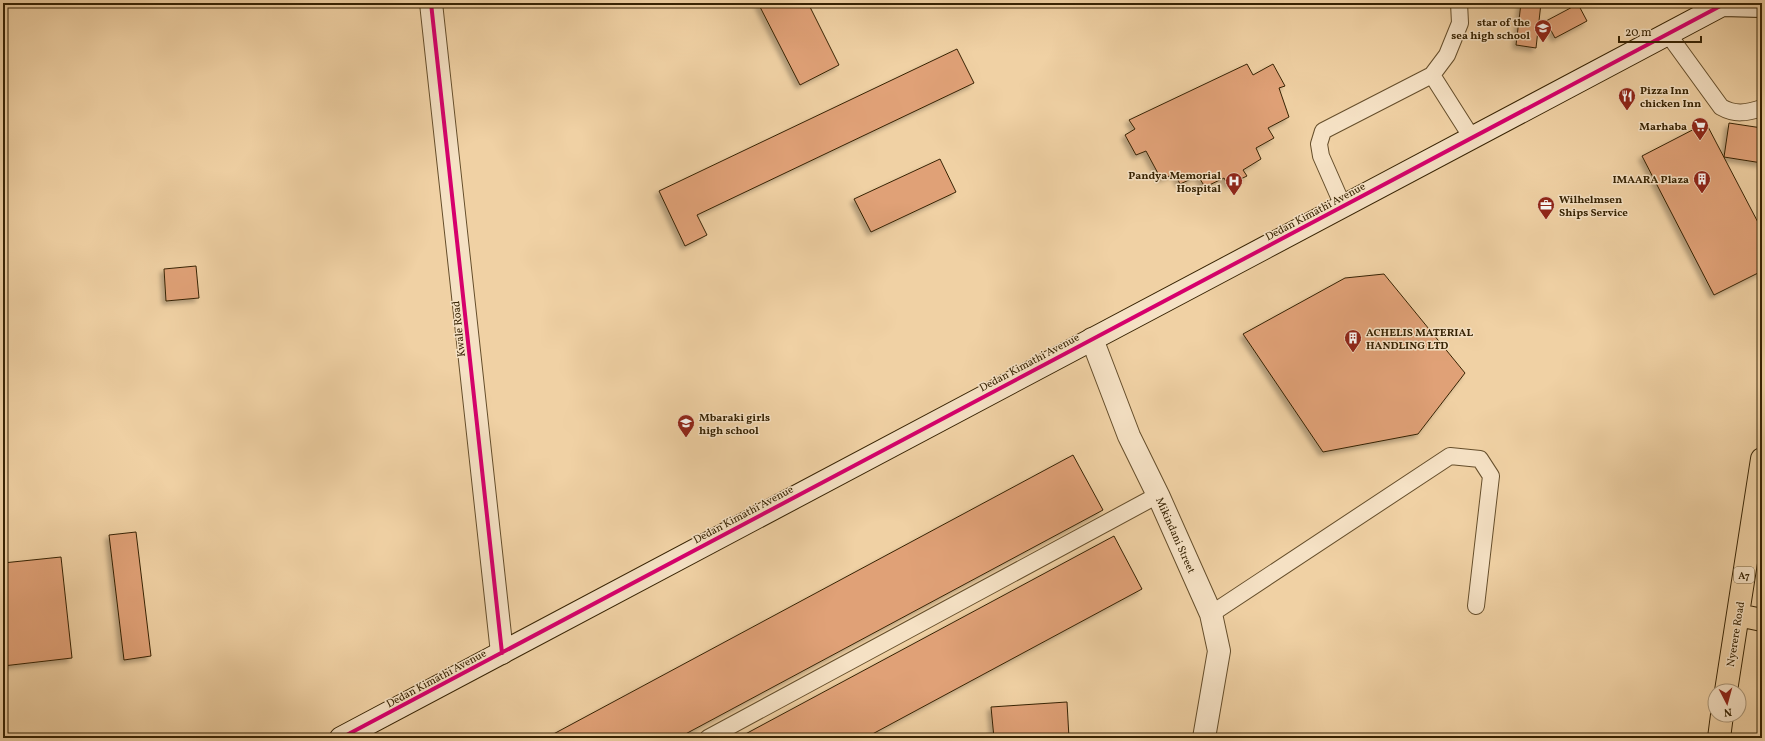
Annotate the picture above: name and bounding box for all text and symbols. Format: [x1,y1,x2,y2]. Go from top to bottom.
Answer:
place label: star of the sea high school [1451,16,1530,44]
school or university icon: star of the sea high school [1533,18,1553,43]
scale bar [1619,18,1701,44]
text: 20 m [1625,25,1652,41]
place label: Pizza Inn chicken Inn [1640,84,1701,112]
restaurant icon: Pizza Inn chicken Inn [1617,86,1637,111]
supermarket icon: Marhaba [1690,116,1710,141]
place label: Marhaba [1639,120,1687,135]
place label: Pandya Memorial Hospital [1128,169,1221,197]
building icon: IMAARA Plaza [1692,169,1712,194]
hospital icon: Pandya Memorial Hospital [1224,171,1244,196]
place label: IMAARA Plaza [1612,173,1689,188]
street label: Dedan Kimathi Avenue [1263,180,1368,245]
place label: Wilhelmsen Ships Service [1559,193,1628,221]
office icon: Wilhelmsen Ships Service [1536,195,1556,220]
street label: Kwale Road [449,300,470,358]
place label: ACHELIS MATERIAL HANDLING LTD [1366,326,1473,354]
building icon: ACHELIS MATERIAL HANDLING LTD [1343,328,1363,353]
street label: Dedan Kimathi Avenue [977,331,1082,396]
place label: Mbaraki girls high school [699,411,770,439]
school or university icon: Mbaraki girls high school [676,413,696,438]
street label: Dedan Kimathi Avenue [691,483,796,548]
street label: Mikindani Street [1151,495,1198,576]
road number: A7 [1734,567,1754,583]
street label: Nyerere Road [1724,601,1749,668]
street label: Dedan Kimathi Avenue [384,647,489,712]
north arrow [1707,683,1747,723]
text: N [1723,704,1733,719]

